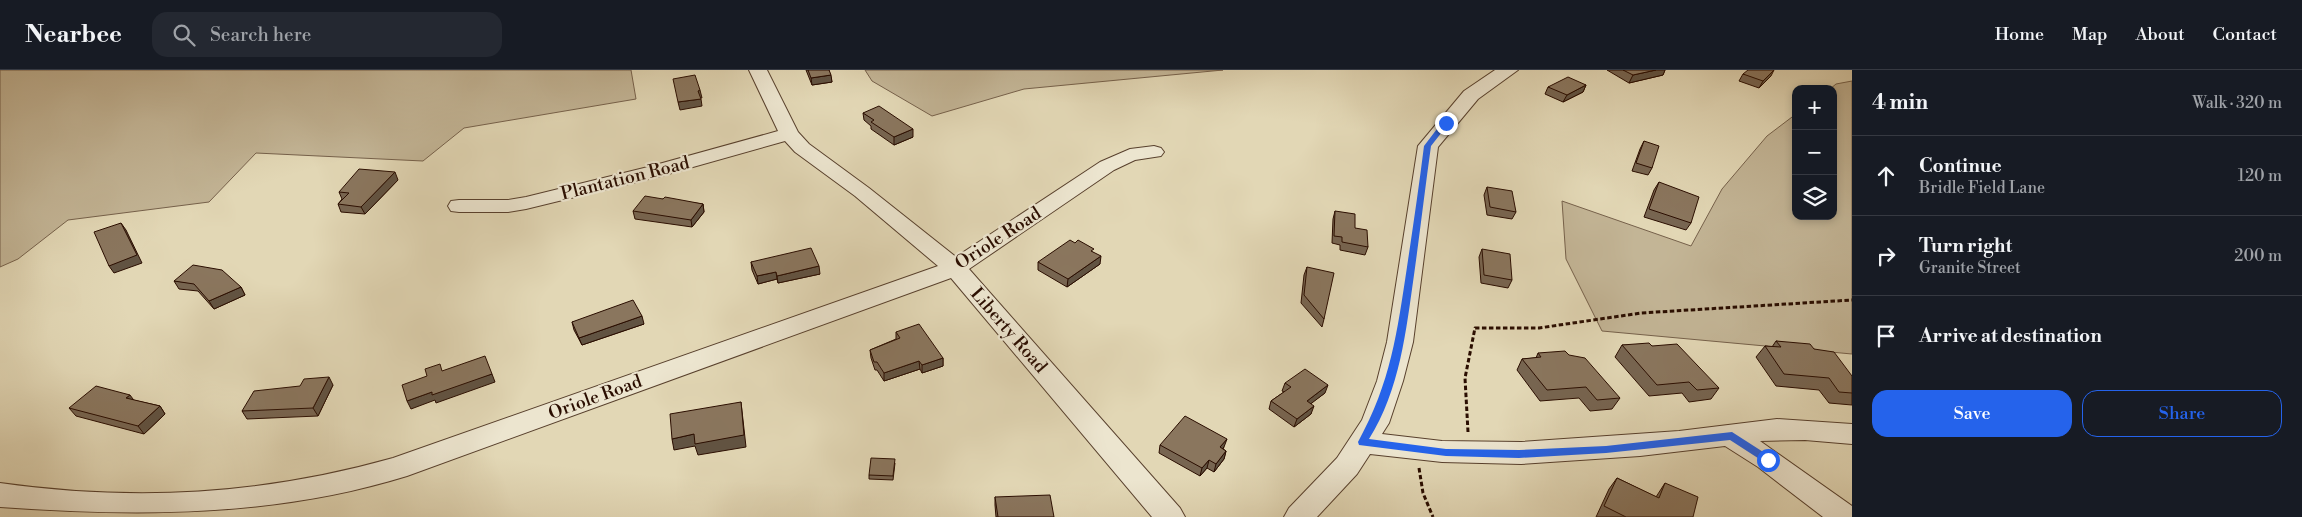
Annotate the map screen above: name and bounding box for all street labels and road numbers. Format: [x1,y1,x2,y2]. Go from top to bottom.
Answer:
street label: Plantation Road [558,151,693,206]
street label: Oriole Road [951,202,1046,275]
street label: Liberty Road [965,283,1053,378]
street label: Oriole Road [545,370,646,425]

